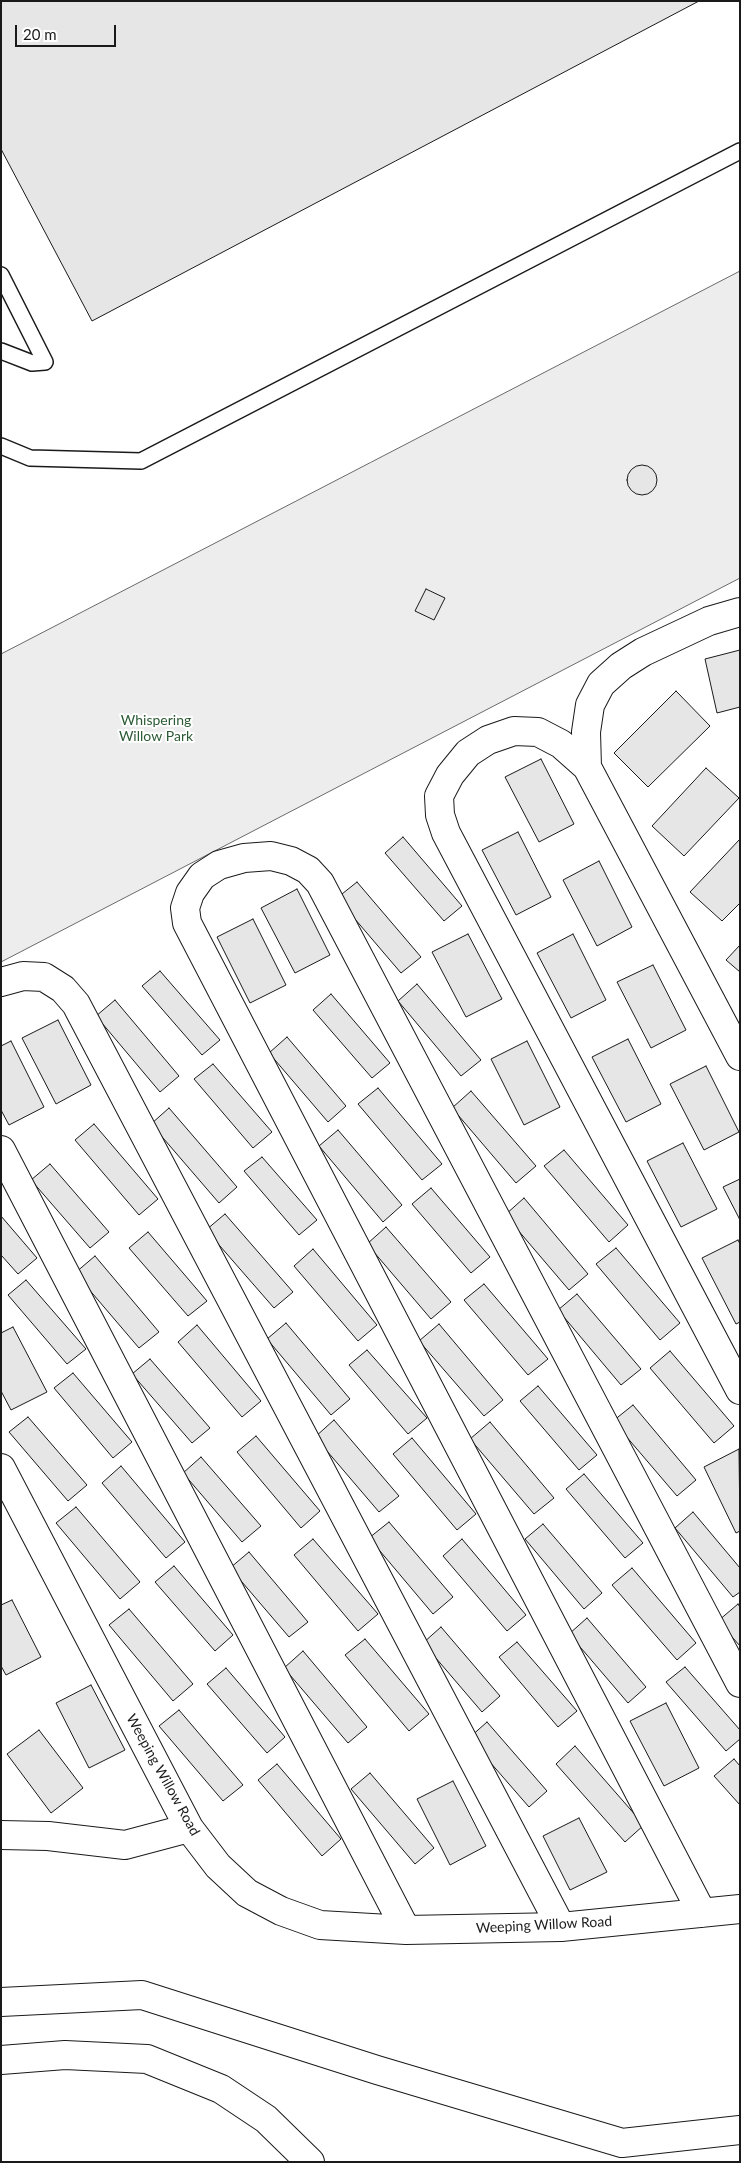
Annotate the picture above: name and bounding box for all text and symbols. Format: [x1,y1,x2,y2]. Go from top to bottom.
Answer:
scale bar [18,15,119,47]
text: 20 m [23,25,57,43]
park label: Whispering Willow Park [119,712,193,744]
street label: Weeping Willow Road [123,1711,203,1839]
street label: Weeping Willow Road [476,1913,612,1937]

